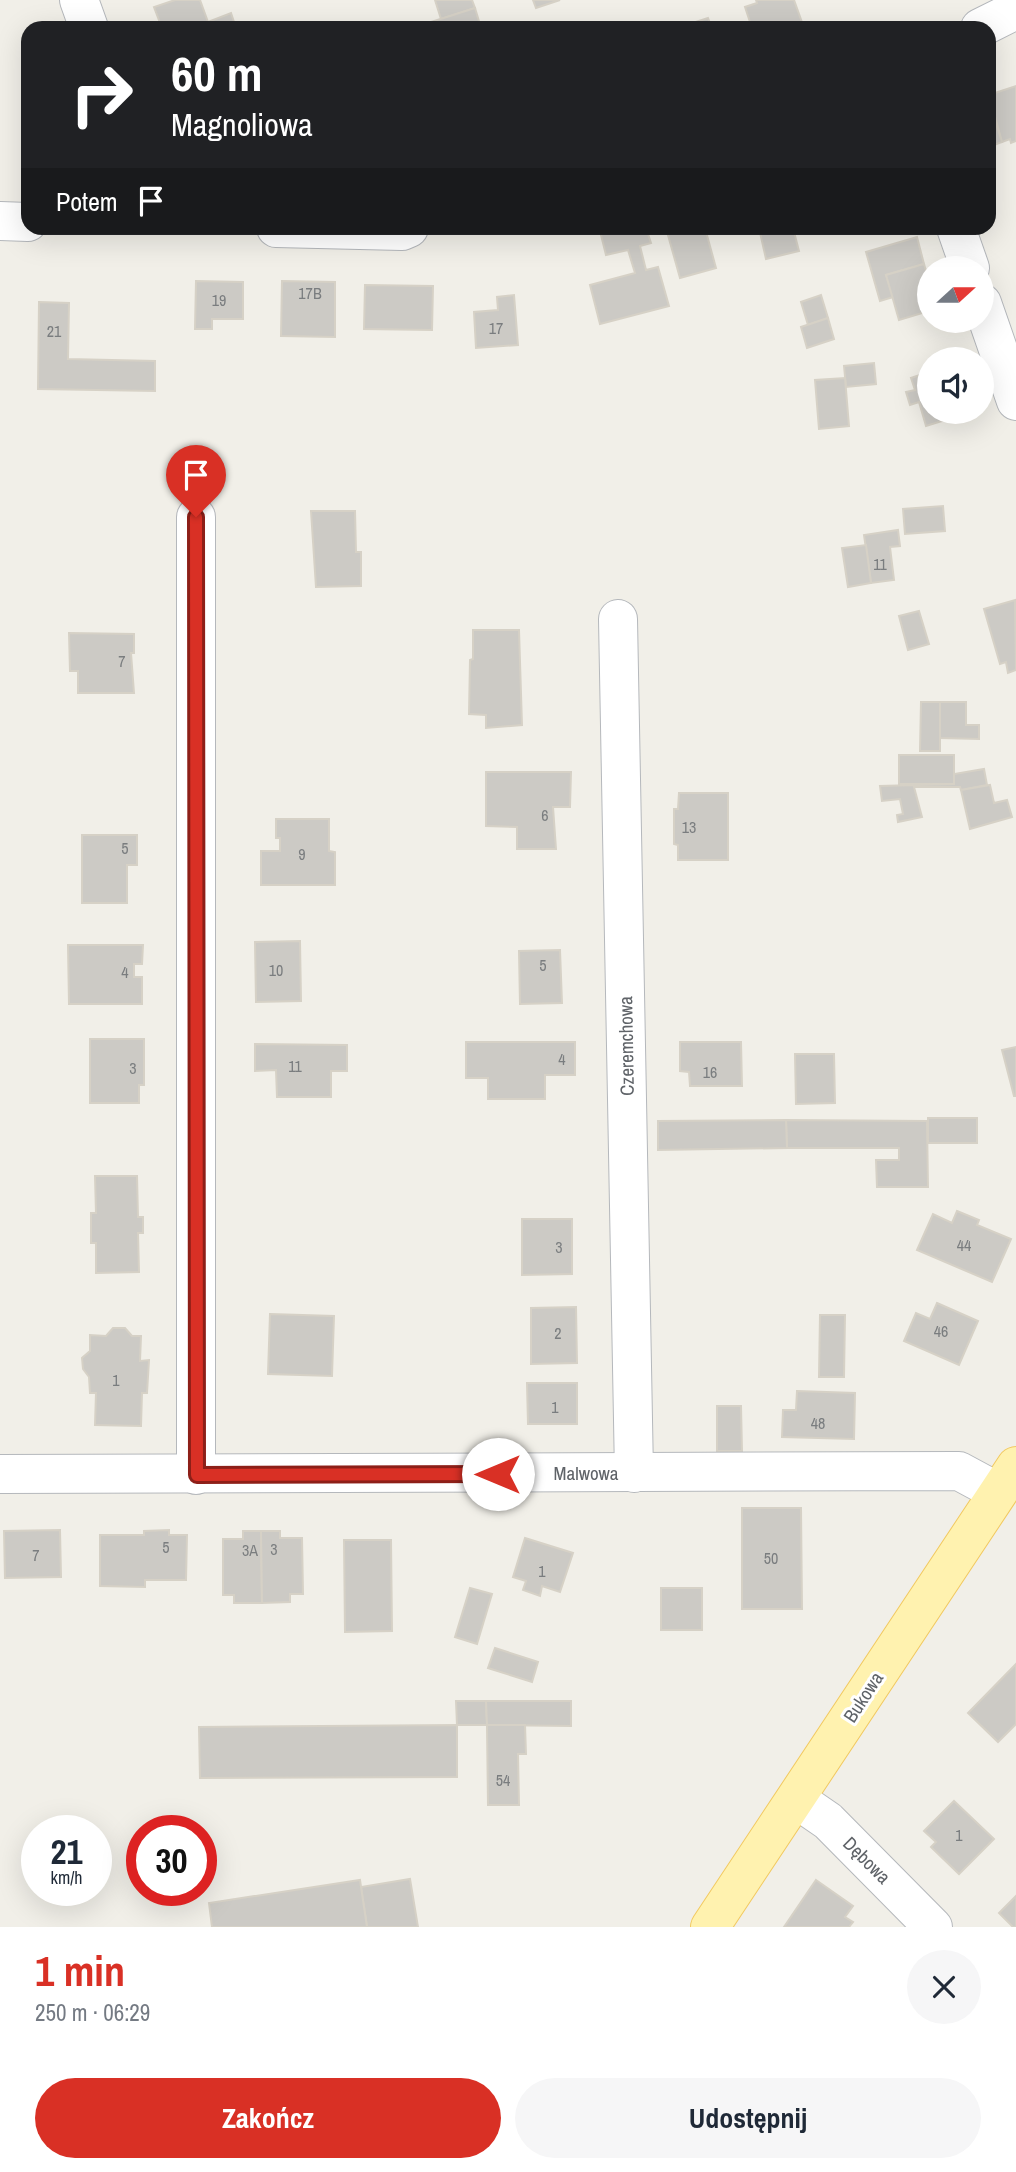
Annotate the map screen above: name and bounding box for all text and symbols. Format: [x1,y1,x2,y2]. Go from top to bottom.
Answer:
text: 60 m [171,40,263,106]
icon: right [56,49,147,140]
text: Magnoliowa [171,103,312,146]
icon: arrive [132,182,170,220]
text: Potem [56,184,118,219]
north arrow [917,256,994,332]
map controls [917,256,994,424]
house number: 17B [298,282,322,304]
house number: 19 [212,289,226,311]
house number: 17 [489,317,503,339]
house number: 21 [47,320,62,342]
button: sound [917,347,994,424]
pin [166,445,226,517]
icon: arrive [177,456,215,494]
house number: 11 [873,553,888,575]
house number: 7 [118,650,126,672]
house number: 6 [541,804,549,826]
house number: 13 [682,816,696,838]
house number: 5 [121,837,129,859]
house number: 9 [298,843,306,865]
house number: 5 [539,954,547,976]
house number: 10 [269,959,283,981]
house number: 4 [121,961,129,983]
street label: Czeremchowa [612,996,640,1096]
house number: 4 [558,1048,566,1070]
house number: 11 [288,1055,303,1077]
house number: 3 [129,1057,137,1079]
house number: 16 [703,1061,717,1083]
house number: 44 [957,1234,971,1256]
house number: 3 [555,1236,563,1258]
house number: 46 [934,1320,948,1342]
house number: 2 [554,1322,562,1344]
house number: 1 [112,1369,120,1391]
house number: 1 [551,1396,559,1418]
house number: 48 [811,1412,825,1434]
position arrow [461,1437,535,1511]
street label: Malwowa [554,1460,619,1486]
house number: 5 [162,1536,170,1558]
house number: 3 [270,1538,278,1560]
house number: 3A [242,1539,258,1561]
house number: 7 [32,1544,40,1566]
house number: 50 [764,1547,778,1569]
house number: 1 [538,1560,546,1582]
street label: Bukowa [837,1666,889,1727]
house number: 54 [496,1769,510,1791]
speed limit sign: 30 [126,1815,217,1906]
house number: 1 [955,1824,963,1846]
text: 21 [51,1828,82,1875]
street label: Dębowa [838,1831,897,1890]
text: km/h [51,1865,83,1890]
text: 1 min [35,1943,125,1999]
button: close [907,1950,981,2024]
text: 250 m · 06:29 [35,1997,150,2028]
button: Zakończ [35,2078,501,2158]
button: Udostępnij [515,2078,981,2158]

